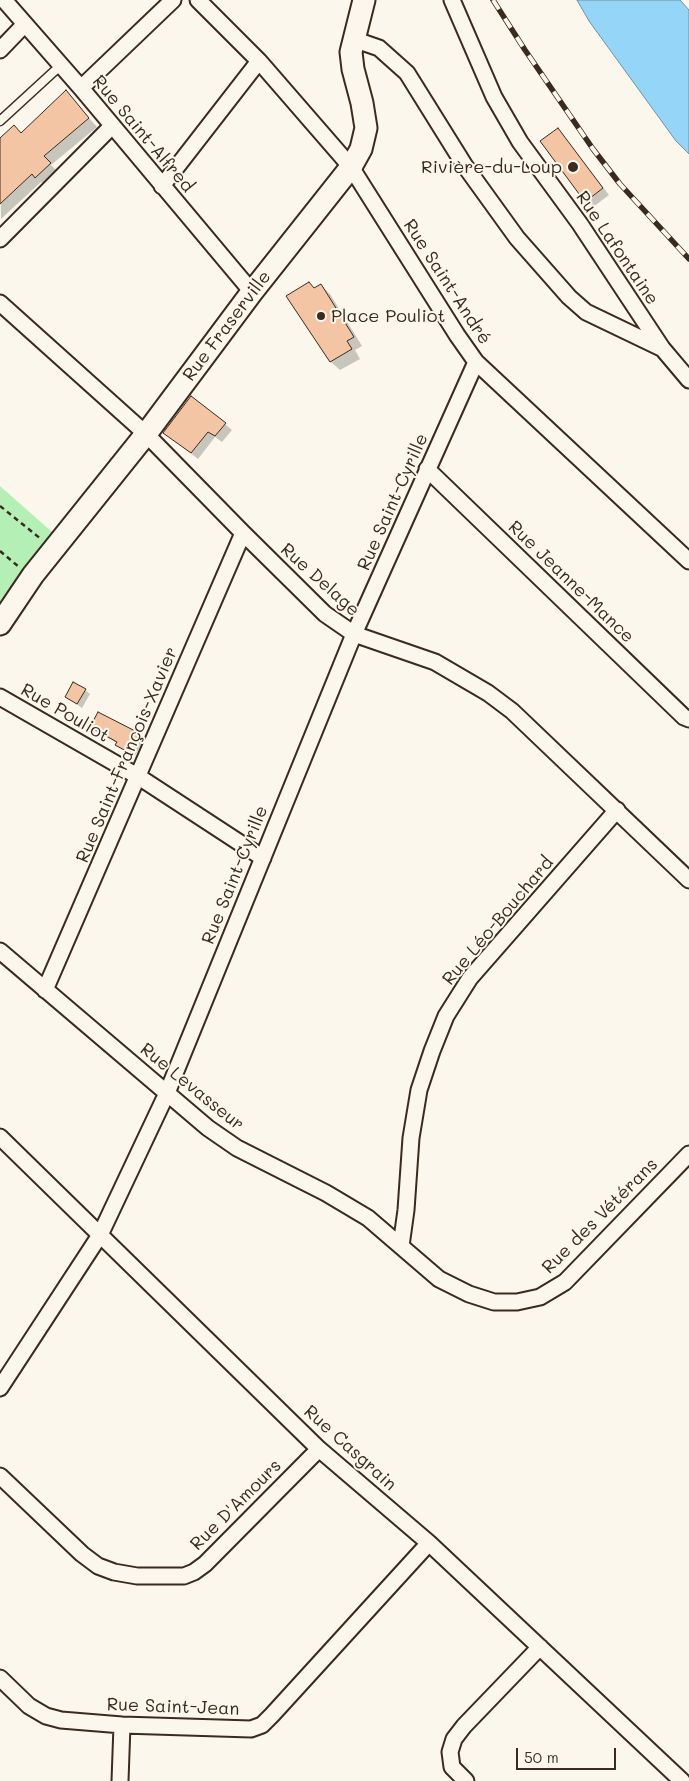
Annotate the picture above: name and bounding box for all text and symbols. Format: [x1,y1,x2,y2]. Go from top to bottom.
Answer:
street label: Rue Saint-Alfred [88,71,198,197]
place label: Rivière-du-Loup [421,156,562,178]
marker: Rivière-du-Loup [566,160,580,174]
street label: Rue Lafontaine [571,187,663,309]
street label: Rue Saint-André [399,215,495,349]
street label: Rue Fraserville [178,266,276,386]
place label: Place Pouliot [331,305,445,327]
marker: Place Pouliot [315,310,327,322]
street label: Rue Saint-Cyrille [353,430,433,574]
street label: Rue Jeanne-Mance [504,516,638,648]
street label: Rue Delage [276,539,364,621]
street label: Rue Saint-François-Xavier [72,644,182,866]
street label: Rue Pouliot [17,679,113,747]
street label: Rue Saint-Cyrille [197,803,273,947]
street label: Rue Léo-Bouchard [438,852,558,990]
street label: Rue Levasseur [136,1039,248,1135]
street label: Rue des Vétérans [538,1154,662,1278]
street label: Rue Casgrain [299,1401,401,1495]
street label: Rue D'Amours [186,1455,286,1555]
street label: Rue Saint-Jean [106,1694,240,1720]
scale bar [519,1738,619,1770]
text: 50 m [524,1747,559,1767]

